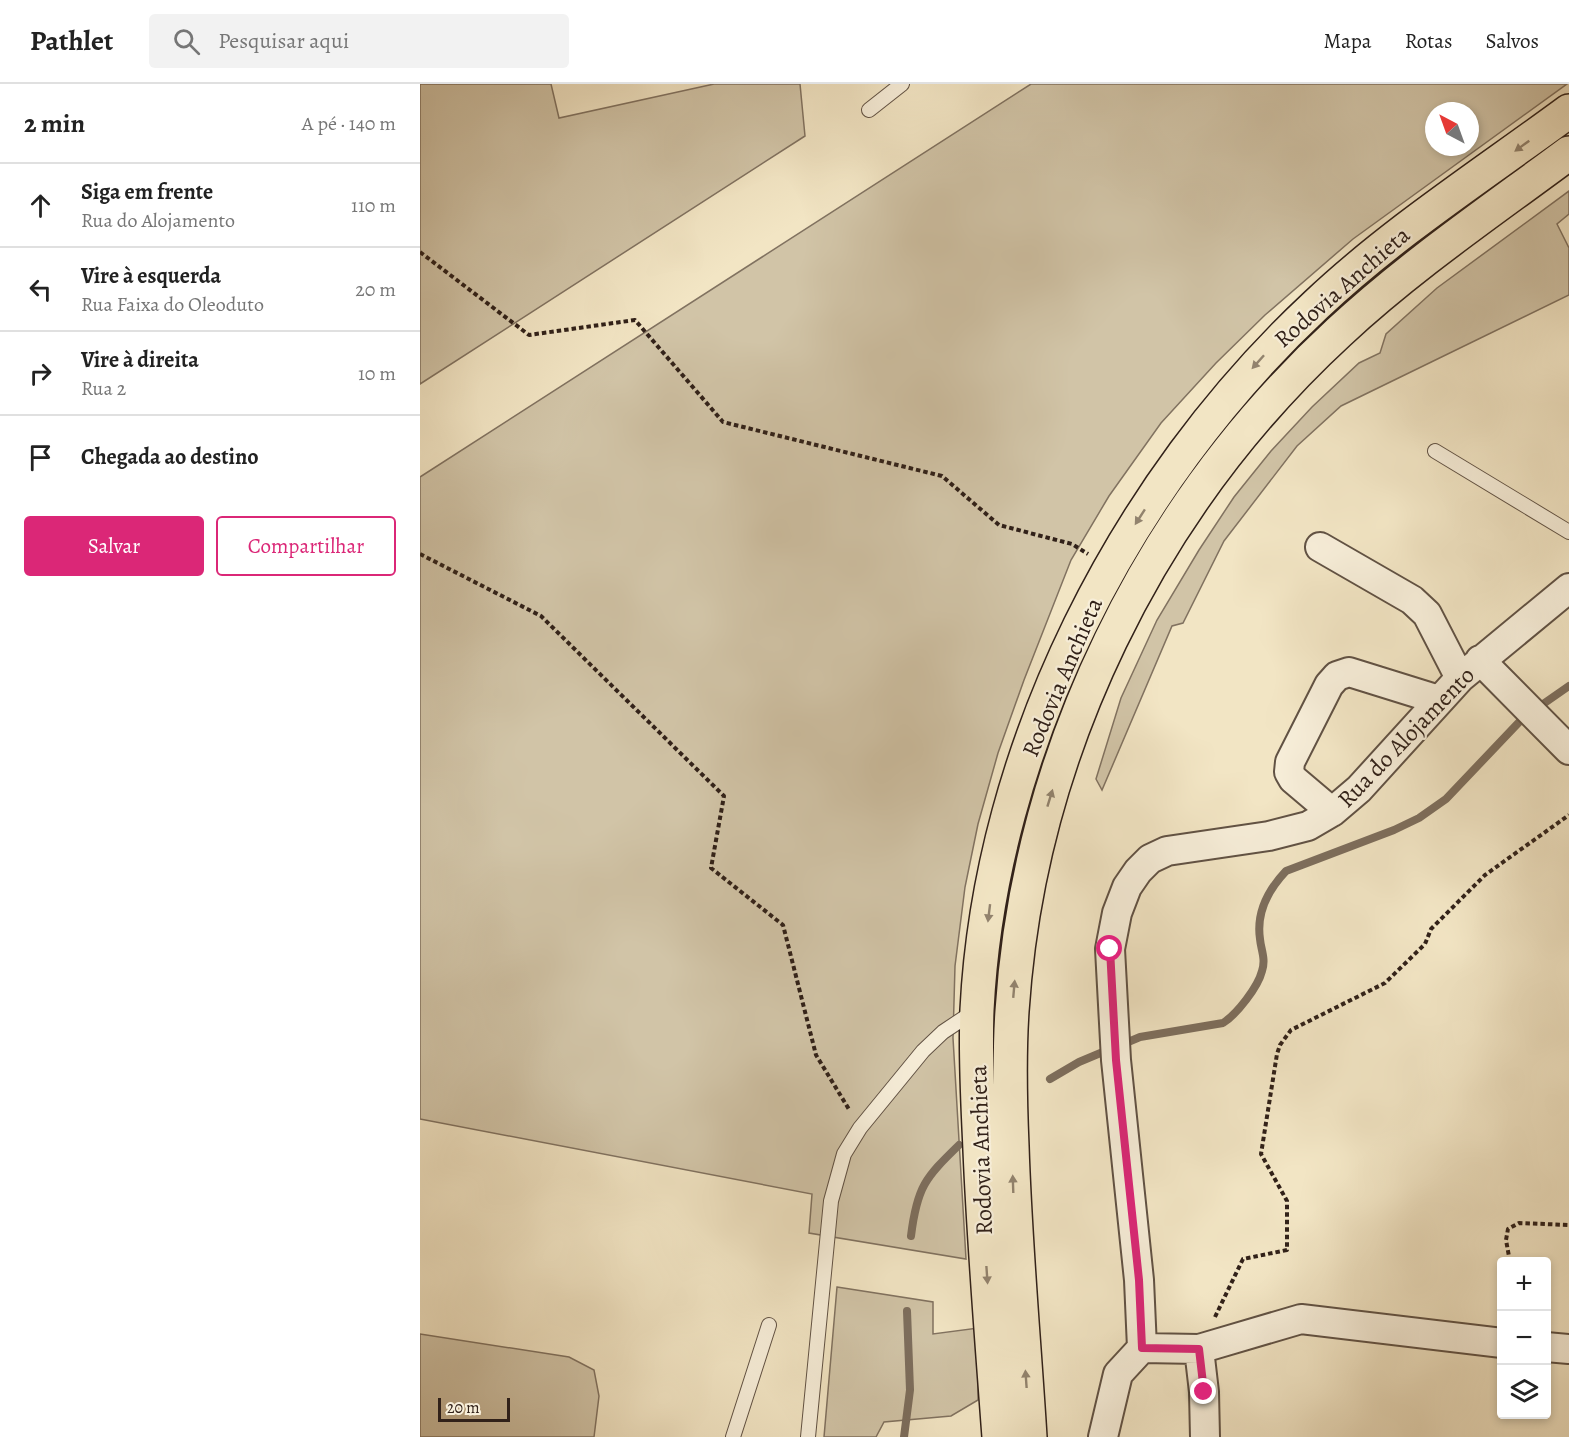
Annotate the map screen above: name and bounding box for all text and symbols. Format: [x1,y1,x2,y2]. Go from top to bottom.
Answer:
search box [149,14,569,68]
text: Pathlet [30,22,113,60]
icon: search [170,25,203,58]
text: Pesquisar aqui [218,26,349,56]
text: Mapa [1323,27,1372,55]
text: Rotas [1405,27,1452,55]
text: Salvos [1485,27,1539,55]
north arrow [1425,102,1479,156]
text: 2 min [24,106,85,141]
text: A pé · 140 m [302,110,396,137]
one-way arrow [1514,140,1530,152]
text: Siga em frente [81,177,213,207]
icon: ahead [24,189,57,222]
text: 110 m [351,192,396,219]
text: Rua do Alojamento [81,207,235,234]
street label: Rodovia Anchieta [1267,219,1417,355]
text: Vire à esquerda [81,261,221,291]
icon: left [24,273,57,306]
text: 20 m [355,276,396,303]
text: Rua Faixa do Oleoduto [81,291,264,318]
text: Vire à direita [81,345,199,375]
one-way arrow [1251,355,1265,370]
icon: right [24,357,57,390]
text: 10 m [358,360,396,387]
text: Rua 2 [81,375,126,402]
icon: arrive [24,441,57,474]
text: Chegada ao destino [81,442,259,472]
one-way arrow [1135,509,1146,525]
button: Salvar [24,516,204,576]
button: Compartilhar [216,516,396,576]
street label: Rodovia Anchieta [1014,592,1110,762]
street label: Rua do Alojamento [1330,659,1482,815]
one-way arrow [1046,789,1055,807]
one-way arrow [984,903,993,922]
route start [1096,935,1122,961]
one-way arrow [1009,980,1019,999]
street label: Rodovia Anchieta [962,1064,1000,1236]
one-way arrow [1008,1175,1018,1194]
map controls [1497,1257,1551,1419]
button: + [1497,1257,1551,1311]
one-way arrow [983,1265,992,1284]
button: − [1497,1311,1551,1365]
button: layers [1497,1365,1551,1419]
one-way arrow [1022,1369,1031,1388]
route end [1190,1378,1216,1404]
scale bar [438,1395,510,1422]
text: 20 m [447,1397,480,1419]

